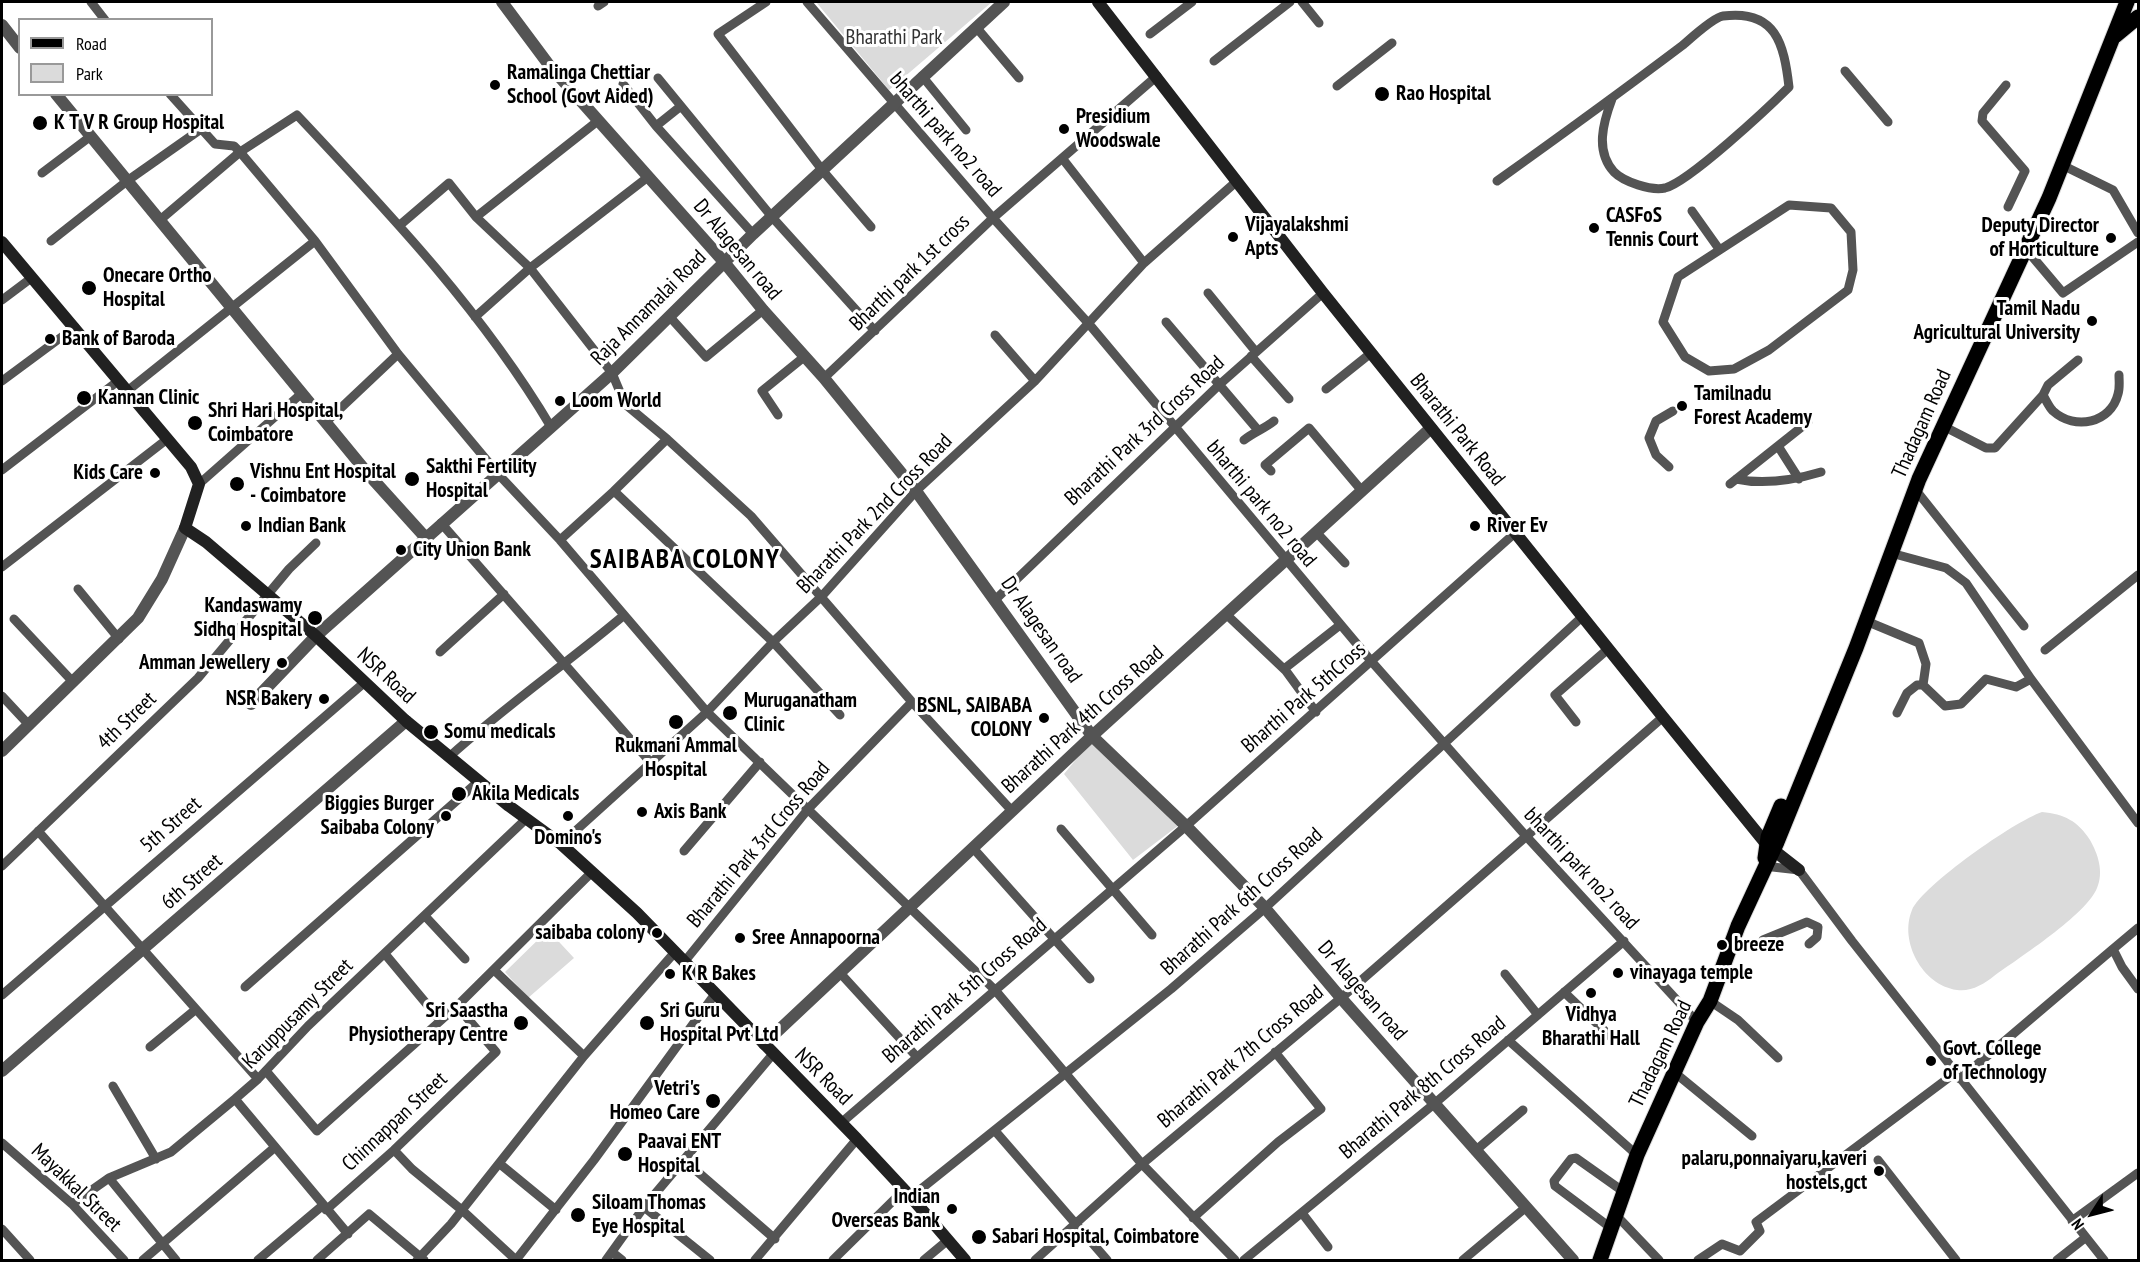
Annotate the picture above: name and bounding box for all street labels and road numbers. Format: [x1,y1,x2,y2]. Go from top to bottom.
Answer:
street label: bharthi park no2 road [884,67,1006,203]
street label: Dr Alagesan road [688,195,786,305]
street label: Bharthi park 1st cross [845,209,975,337]
street label: Raja Annamalai Road [586,245,712,371]
street label: Bharathi Park 3rd Cross Road [1060,351,1230,511]
street label: Thadagam Road [1887,366,1957,482]
street label: Bharathi Park Road [1404,369,1510,491]
street label: Bharathi Park 2nd Cross Road [792,429,958,599]
street label: bharthi park no2 road [1201,436,1321,572]
street label: Dr Alagesan road [995,572,1087,688]
street label: Bharthi Park 5thCross [1237,637,1371,759]
street label: Bharathi Park 4th Cross Road [997,641,1169,799]
street label: NSR Road [352,643,420,709]
street label: 4th Street [92,687,162,755]
street label: Bharathi Park 3rd Cross Road [682,757,836,933]
street label: 5th Street [135,792,207,858]
street label: bharthi park no2 road [1518,803,1644,935]
street label: Bharathi Park 6th Cross Road [1156,823,1328,981]
street label: 6th Street [156,849,228,915]
street label: Bharathi Park 5th Cross Road [878,913,1052,1069]
street label: Dr Alagesan road [1312,936,1412,1046]
street label: Karuppusamy Street [238,954,358,1074]
street label: Bharathi Park 7th Cross Road [1153,980,1329,1134]
street label: Thadagam Road [1624,996,1698,1112]
street label: Bharathi Park 8th Cross Road [1335,1011,1511,1165]
street label: NSR Road [789,1043,857,1111]
street label: Chinnappan Street [337,1067,453,1177]
street label: Mayakkal Street [26,1139,126,1237]

